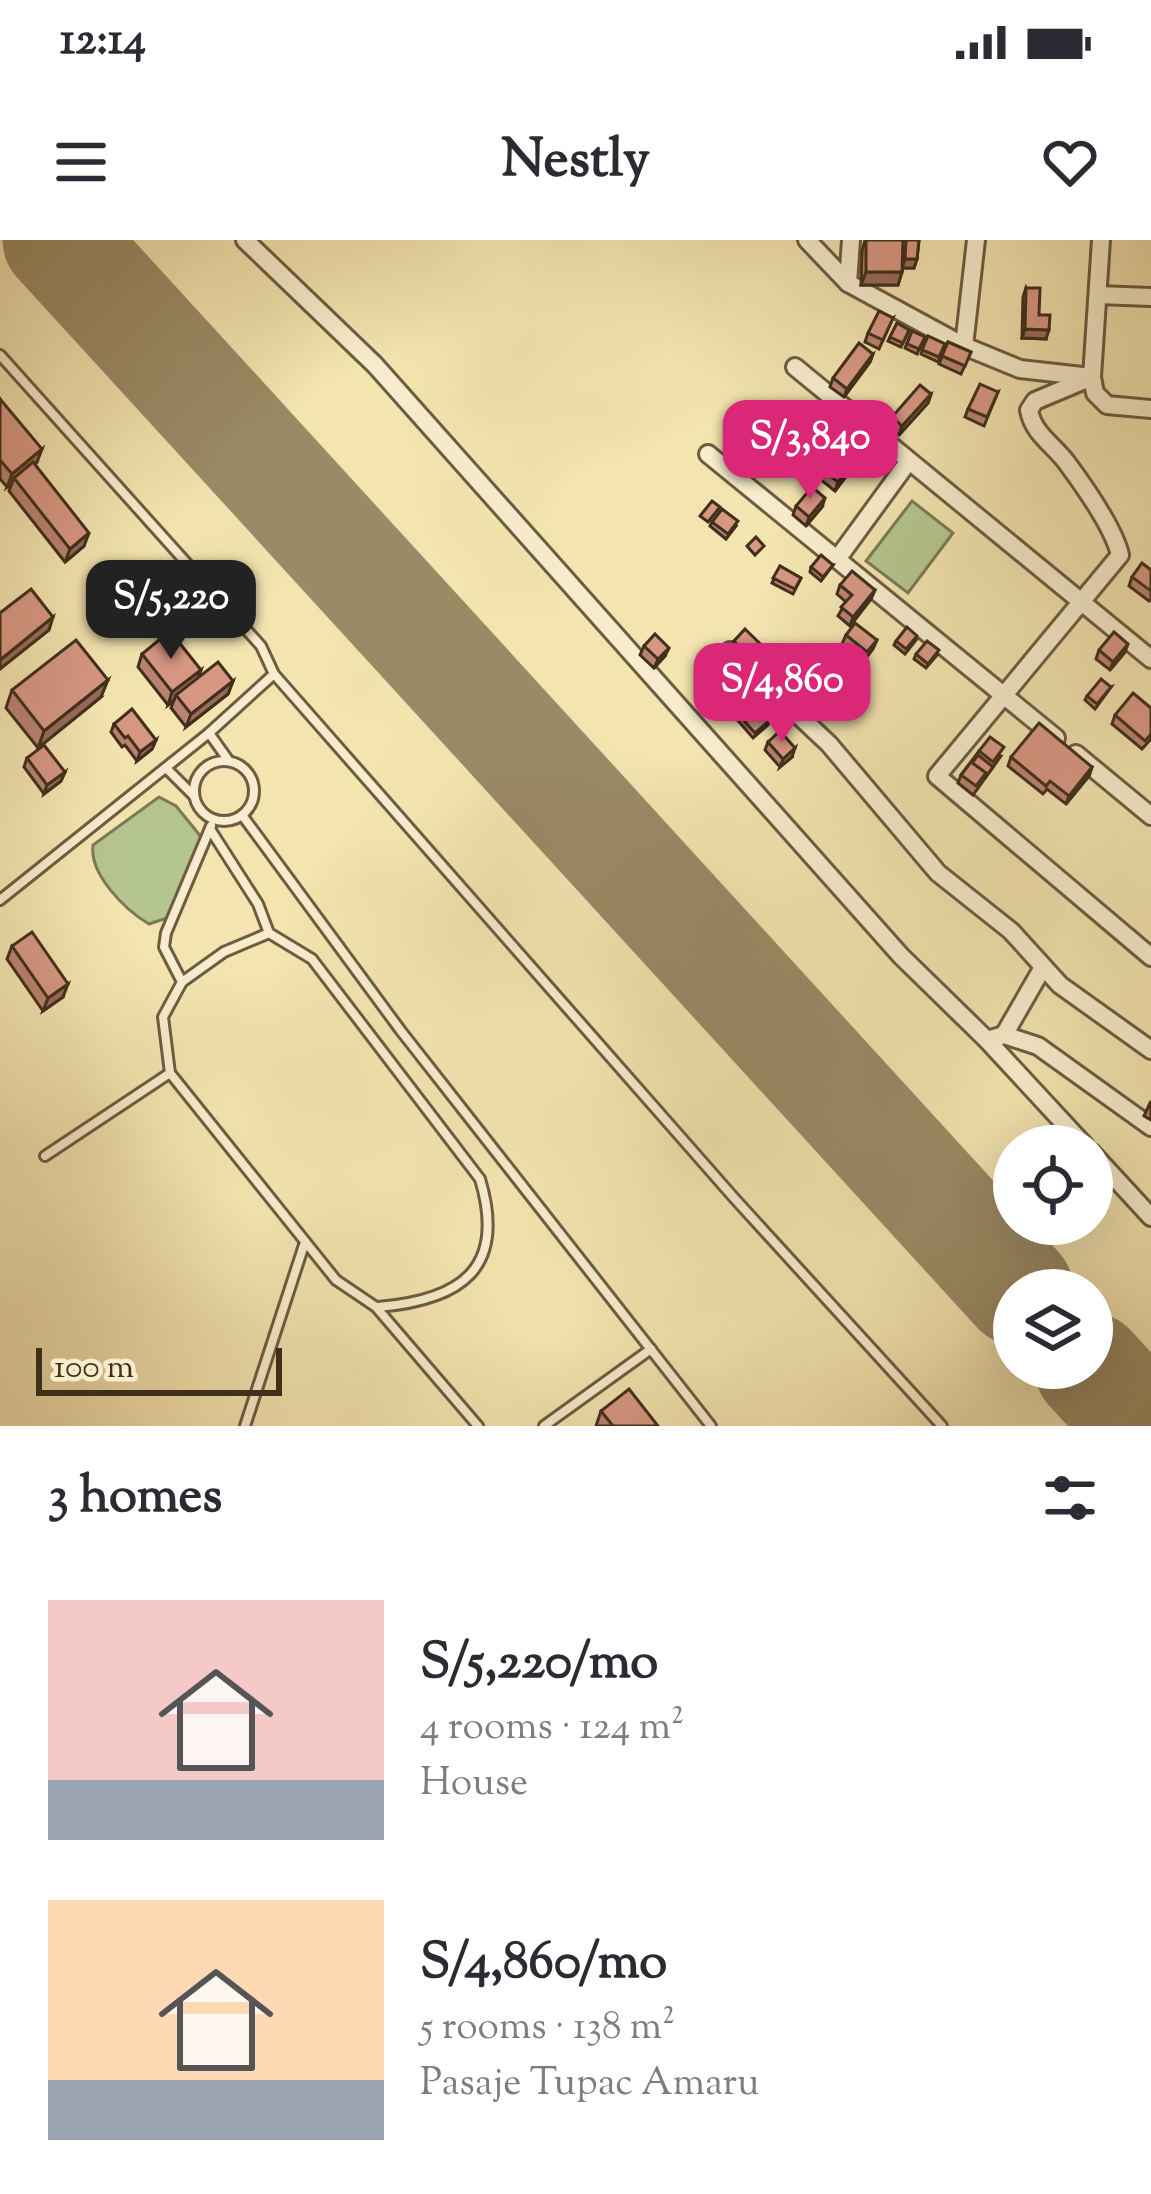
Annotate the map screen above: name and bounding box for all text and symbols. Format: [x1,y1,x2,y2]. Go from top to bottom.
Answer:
text: 12:14 [60,10,146,75]
text: Nestly [501,123,650,201]
icon: menu [48,129,114,195]
icon: heart [1037,129,1103,195]
pin: S/3,840 [699,400,921,502]
text: S/3,840 [750,411,870,467]
pin: S/5,220 [60,560,282,662]
text: S/5,220 [113,571,229,627]
pin: S/4,860 [671,643,893,745]
text: S/4,860 [720,654,844,710]
map controls [993,1125,1113,1389]
button: locate [993,1125,1113,1245]
button: layers [993,1269,1113,1389]
scale bar [36,1342,282,1395]
text: 100 m [54,1345,134,1393]
text: 3 homes [48,1462,222,1535]
icon: filters [1037,1465,1103,1531]
text: S/5,220/mo [420,1628,658,1701]
icon: home [144,1648,288,1792]
text: 4 rooms · 124 m² [420,1701,684,1757]
text: House [420,1757,528,1813]
text: S/4,860/mo [420,1928,667,2001]
icon: home [144,1948,288,2092]
text: 5 rooms · 138 m² [420,2001,675,2057]
text: Pasaje Tupac Amaru [420,2057,760,2113]

